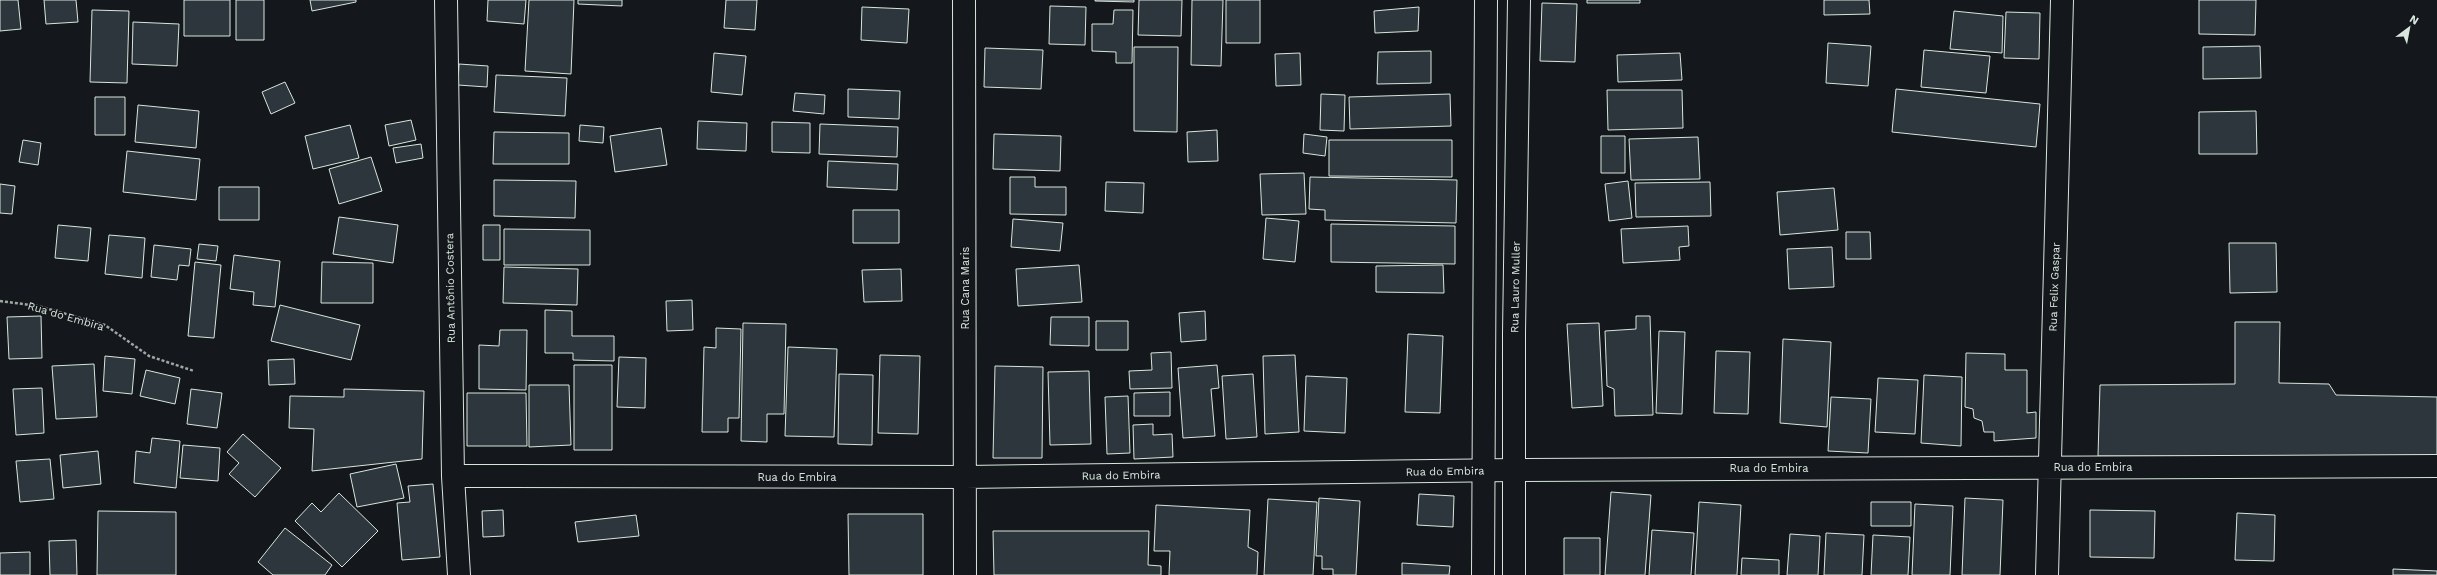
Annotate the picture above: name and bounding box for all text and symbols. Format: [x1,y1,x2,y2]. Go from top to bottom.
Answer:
north arrow [2389,8,2429,48]
text: N [2407,12,2421,28]
street label: Rua Antônio Costera [443,233,458,343]
street label: Rua Lauro Muller [1508,241,1523,333]
street label: Rua Felix Gaspar [2046,242,2063,332]
street label: Rua Cana Maris [959,246,972,329]
street label: Rua do Embira [26,299,106,334]
street label: Rua do Embira [2054,461,2132,474]
street label: Rua do Embira [1730,462,1808,475]
street label: Rua do Embira [1405,464,1485,479]
street label: Rua do Embira [1081,468,1161,483]
street label: Rua do Embira [758,471,836,484]

